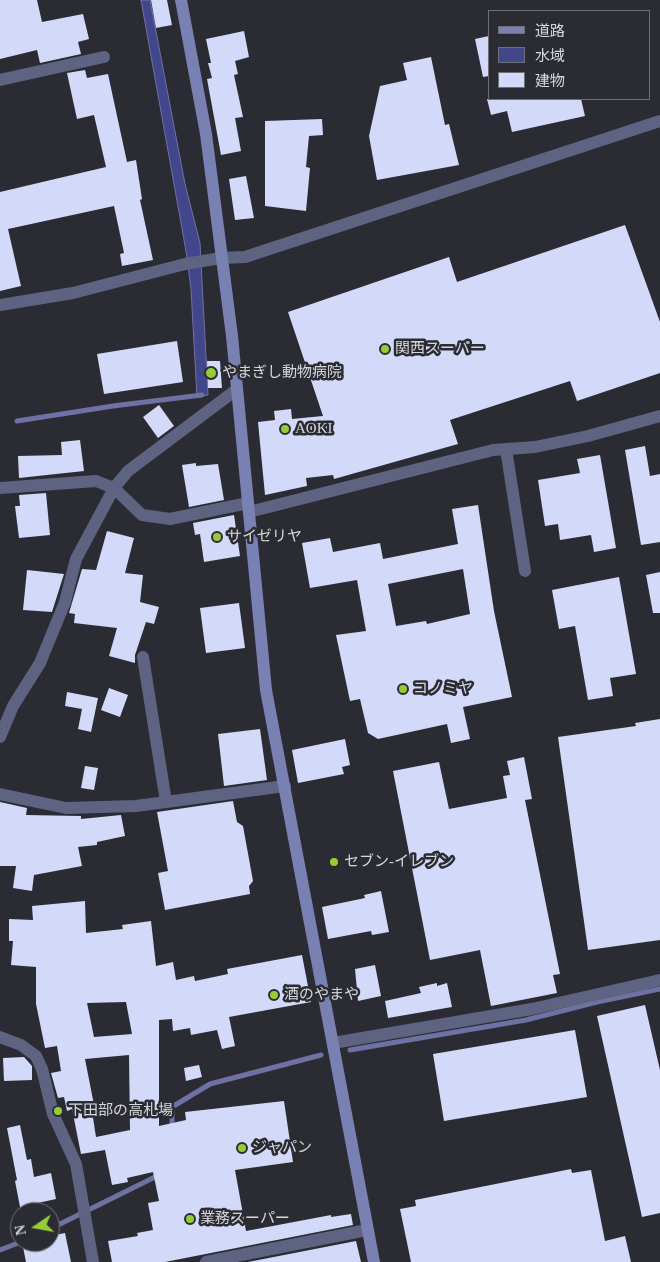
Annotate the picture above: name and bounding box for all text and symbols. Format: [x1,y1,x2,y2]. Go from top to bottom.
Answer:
legend [488,10,650,100]
text: 道路 [535,23,565,39]
text: 水域 [535,48,565,64]
text: 建物 [535,73,565,89]
place label: 関西スーパー [395,340,485,358]
marker: 関西スーパー [379,343,391,355]
place label: やまぎし動物病院 [222,364,342,382]
marker: やまぎし動物病院 [204,366,218,380]
place label: AOKI [295,420,332,438]
marker: AOKI [279,423,291,435]
place label: サイゼリヤ [227,528,302,546]
marker: サイゼリヤ [211,531,223,543]
place label: コノミヤ [413,680,473,698]
marker: コノミヤ [397,683,409,695]
place label: セブン-イレブン [344,853,454,871]
marker: セブン-イレブン [328,856,340,868]
place label: 酒のやまや [284,986,359,1004]
marker: 酒のやまや [268,989,280,1001]
place label: 下田部の高札場 [68,1102,173,1120]
marker: 下田部の高札場 [52,1105,64,1117]
place label: ジャパン [252,1139,312,1157]
marker: ジャパン [236,1142,248,1154]
north arrow [10,1202,60,1252]
place label: 業務スーパー [200,1210,290,1228]
marker: 業務スーパー [184,1213,196,1225]
text: N [12,1224,29,1237]

